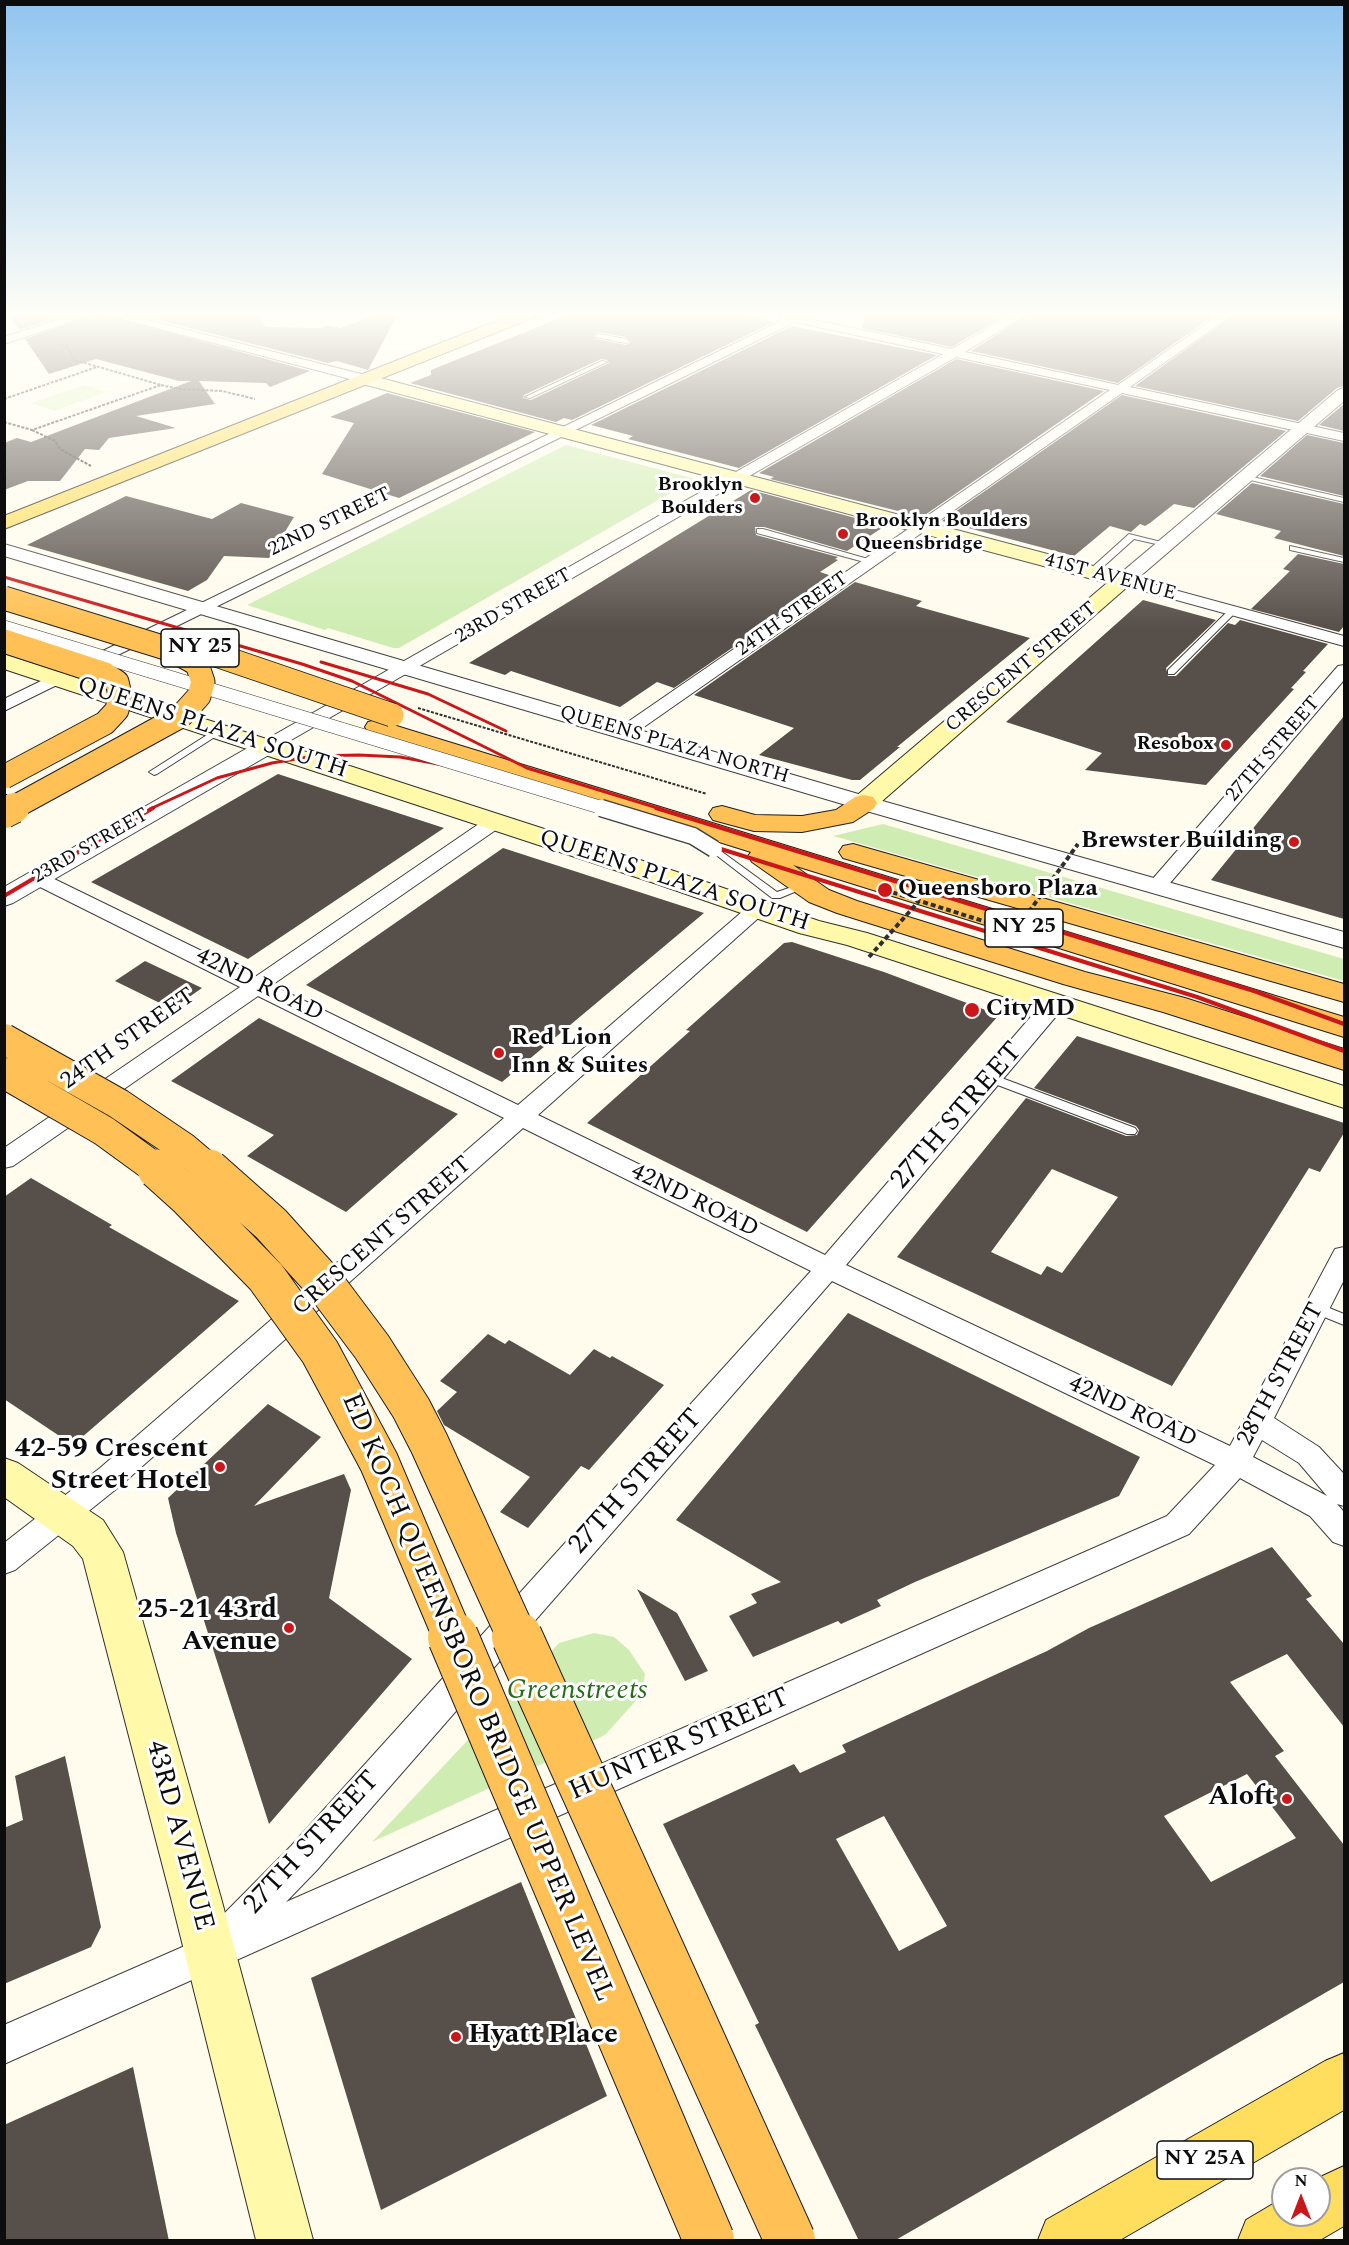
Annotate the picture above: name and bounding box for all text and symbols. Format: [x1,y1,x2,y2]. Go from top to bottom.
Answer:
place label: Brooklyn Boulders [658,474,743,521]
street label: 22ND STREET [265,483,395,563]
marker: Brooklyn Boulders [748,491,762,505]
place label: Brooklyn Boulders Queensbridge [855,510,1028,557]
marker: Brooklyn Boulders Queensbridge [836,527,850,541]
street label: 41ST AVENUE [1042,549,1178,607]
street label: 23RD STREET [451,564,577,650]
street label: 24TH STREET [732,567,854,663]
street label: CRESCENT STREET [941,598,1103,738]
road number: NY 25 [161,629,239,667]
street label: QUEENS PLAZA SOUTH [73,672,351,786]
street label: 27TH STREET [1222,692,1326,808]
street label: QUEENS PLAZA NORTH [557,702,791,790]
place label: Resobox [1137,733,1214,757]
marker: Resobox [1219,738,1233,752]
street label: 23RD STREET [28,804,154,890]
street label: QUEENS PLAZA SOUTH [535,825,813,939]
place label: Brewster Building [1081,828,1282,856]
marker: Brewster Building [1287,835,1301,849]
place label: Queensboro Plaza [898,876,1098,904]
marker: Queensboro Plaza [876,881,894,899]
road number: NY 25 [985,909,1063,947]
street label: 42ND ROAD [190,943,328,1029]
street label: 24TH STREET [56,983,202,1097]
place label: CityMD [986,996,1075,1024]
marker: CityMD [963,1001,981,1019]
place label: Red Lion Inn & Suites [511,1025,648,1081]
street label: 27TH STREET [885,1036,1031,1198]
marker: Red Lion Inn & Suites [492,1046,506,1060]
street label: CRESCENT STREET [287,1151,479,1323]
street label: 42ND ROAD [625,1159,763,1245]
street label: 28TH STREET [1232,1299,1332,1451]
street label: 42ND ROAD [1063,1371,1201,1455]
street label: ED KOCH QUEENSBORO BRIDGE UPPER LEVEL [332,1389,620,2007]
street label: 27TH STREET [563,1403,711,1563]
place label: 42-59 Crescent Street Hotel [15,1434,208,1500]
marker: 42-59 Crescent Street Hotel [213,1460,227,1474]
place label: 25-21 43rd Avenue [137,1595,277,1661]
marker: 25-21 43rd Avenue [282,1621,296,1635]
park label: Greenstreets [507,1676,647,1710]
street label: HUNTER STREET [564,1682,796,1810]
street label: 43RD AVENUE [136,1737,220,1935]
street label: 27TH STREET [238,1765,388,1923]
place label: Aloft [1208,1782,1275,1816]
marker: Aloft [1280,1792,1294,1806]
place label: Hyatt Place [468,2020,618,2054]
marker: Hyatt Place [449,2030,463,2044]
road number: NY 25A [1157,2141,1253,2179]
north arrow [1271,2167,1331,2227]
text: N [1294,2169,1308,2193]

